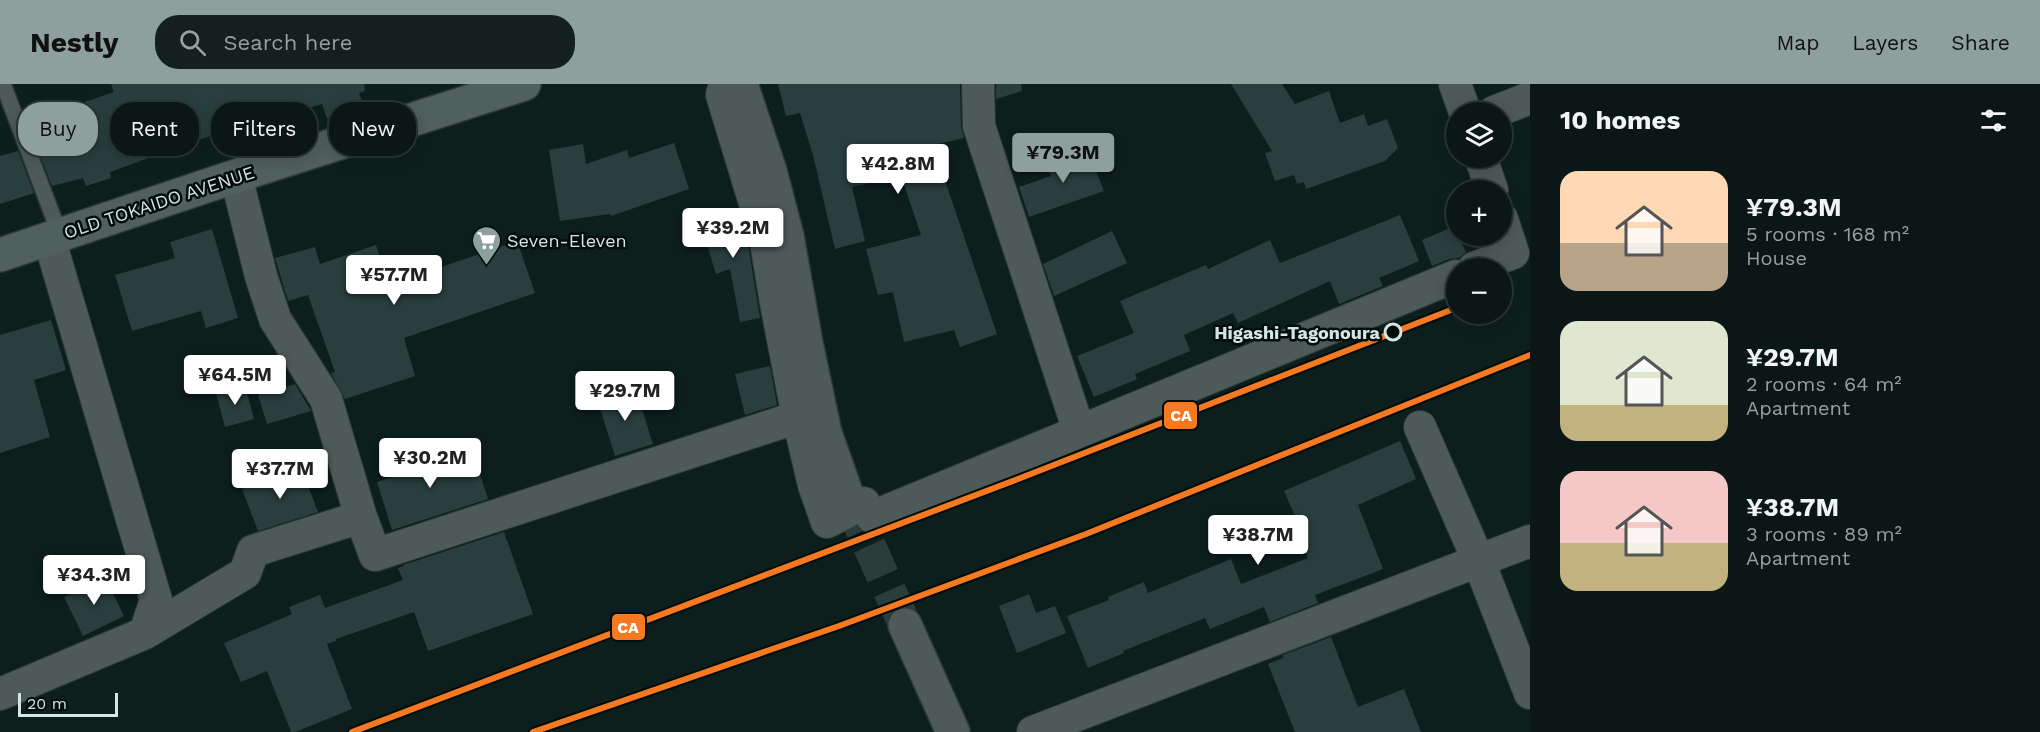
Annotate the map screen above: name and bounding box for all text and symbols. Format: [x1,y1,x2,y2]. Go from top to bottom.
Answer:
search box [155,15,575,69]
text: Nestly [30,26,119,59]
icon: search [176,26,209,59]
text: Search here [224,30,352,55]
text: Map [1776,30,1819,55]
text: Layers [1852,30,1918,55]
text: Share [1951,30,2010,55]
chip: Buy [18,102,98,156]
chip: Rent [110,102,199,156]
chip: Filters [211,102,317,156]
chip: New [329,102,416,156]
map controls [1446,102,1512,324]
button: layers [1446,102,1512,168]
icon: filters [1977,104,2010,137]
text: 10 homes [1560,105,1680,135]
pin: ¥79.3M [1014,133,1112,184]
text: ¥79.3M [1026,140,1100,164]
pin: ¥42.8M [849,144,947,195]
text: ¥42.8M [861,151,935,175]
street label: OLD TOKAIDO AVENUE [61,161,257,243]
button: + [1446,180,1512,246]
text: ¥79.3M [1746,192,1842,222]
icon: home [1608,195,1680,267]
pin: ¥39.2M [684,208,782,259]
text: ¥39.2M [696,215,770,239]
text: 5 rooms · 168 m² [1746,222,1909,246]
supermarket icon: Seven-Eleven [470,224,502,266]
place label: Seven-Eleven [507,230,627,251]
text: House [1746,246,1807,270]
pin: ¥57.7M [345,255,443,306]
button: − [1446,258,1512,324]
text: ¥57.7M [360,262,428,286]
place label: Higashi-Tagonoura [1214,322,1381,343]
marker: Higashi-Tagonoura [1384,323,1402,341]
text: ¥29.7M [1746,342,1839,372]
icon: home [1608,345,1680,417]
pin: ¥64.5M [186,355,284,406]
text: ¥64.5M [198,362,272,386]
pin: ¥29.7M [576,371,674,422]
text: 2 rooms · 64 m² [1746,372,1902,396]
text: ¥29.7M [589,378,661,402]
text: Apartment [1746,396,1850,420]
line badge: CA [1163,401,1198,430]
text: CA [1170,406,1192,425]
pin: ¥30.2M [381,438,479,489]
text: ¥30.2M [393,445,467,469]
pin: ¥37.7M [231,449,329,500]
text: ¥37.7M [246,456,314,480]
text: ¥38.7M [1746,492,1839,522]
icon: home [1608,495,1680,567]
pin: ¥38.7M [1209,515,1307,566]
text: ¥38.7M [1222,522,1294,546]
text: 3 rooms · 89 m² [1746,522,1902,546]
text: Apartment [1746,546,1850,570]
pin: ¥34.3M [45,555,143,606]
text: ¥34.3M [57,562,131,586]
line badge: CA [611,613,646,641]
text: CA [617,618,639,637]
scale bar [18,690,118,718]
text: 20 m [27,694,67,713]

